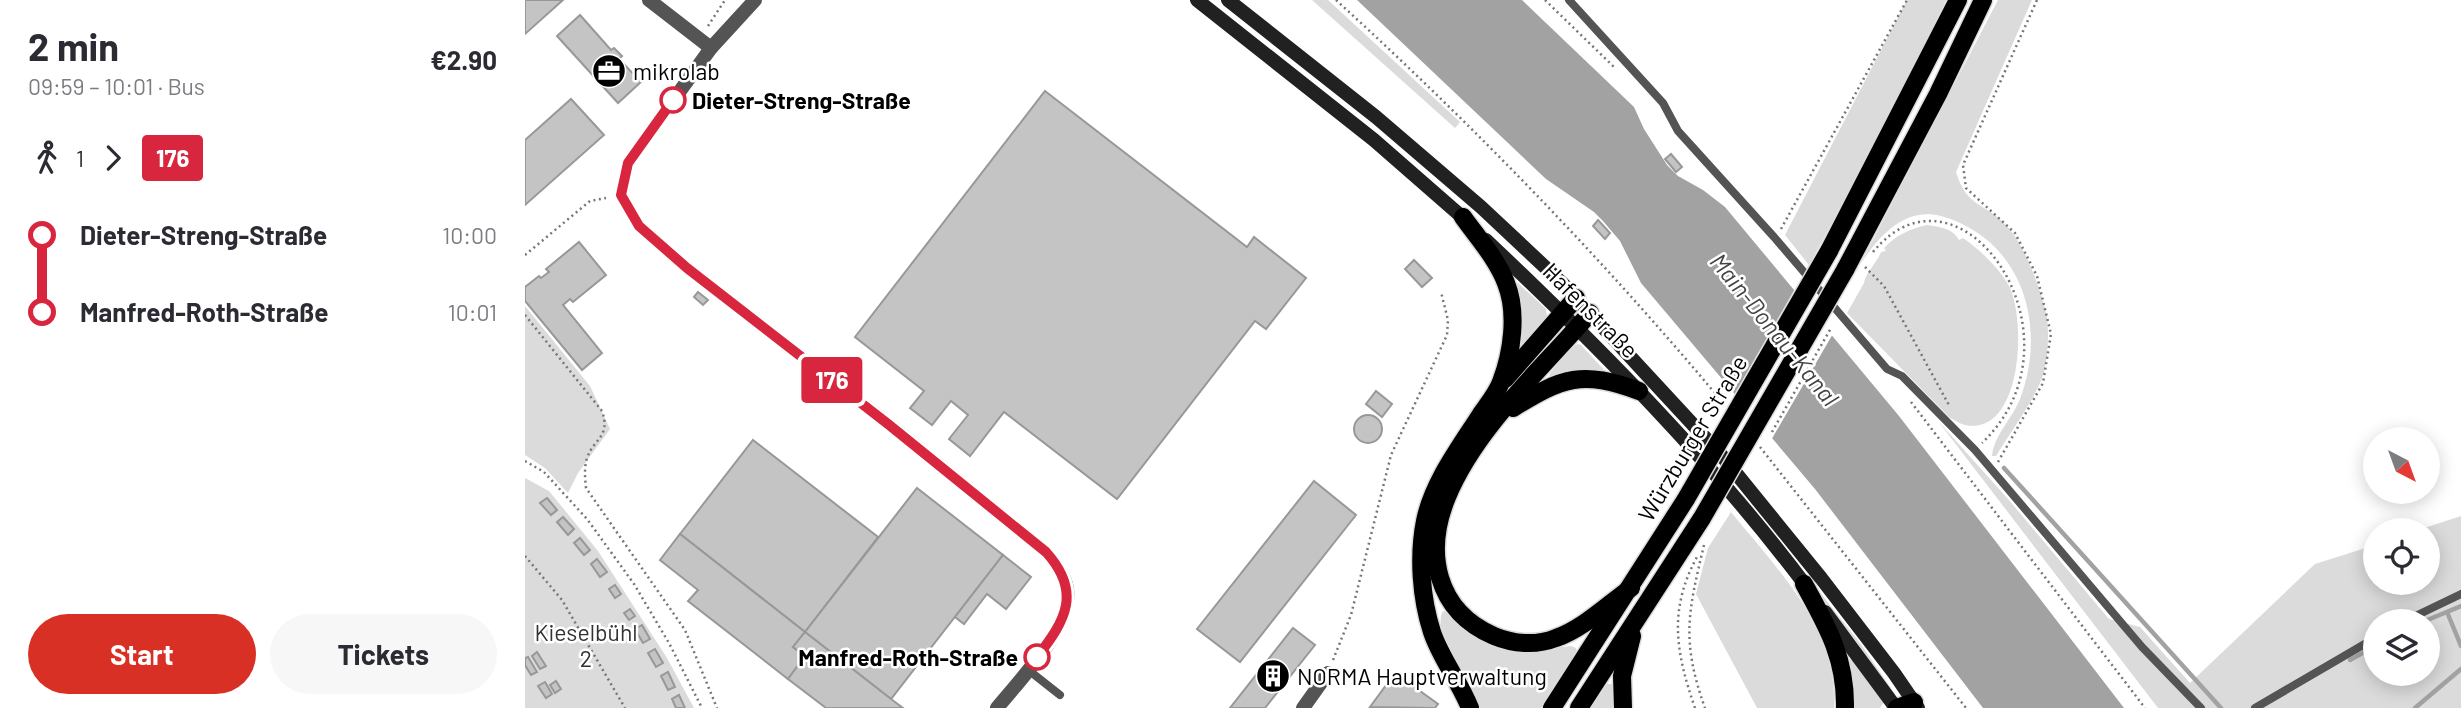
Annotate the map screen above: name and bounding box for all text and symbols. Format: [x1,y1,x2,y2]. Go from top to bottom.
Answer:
text: 2 min [28,23,119,69]
text: €2.90 [430,44,497,75]
office icon: mikrolab [590,52,628,90]
place label: mikrolab [633,57,720,85]
text: 09:59 – 10:01 · Bus [28,72,205,100]
place label: Dieter-Streng-Straße [692,86,911,114]
marker: Dieter-Streng-Straße [660,87,686,113]
icon: walk [28,139,66,177]
icon: forward [94,139,132,177]
text: 176 [156,143,189,172]
text: 1 [76,144,84,172]
text: Dieter-Streng-Straße [80,219,327,250]
text: 10:00 [442,221,497,249]
water label: Main-Donau-Kanal [1705,247,1846,412]
street label: Hafenstraße [1538,257,1644,363]
text: Manfred-Roth-Straße [80,296,328,327]
text: 10:01 [448,298,497,326]
street label: Würzburger Straße [1631,350,1753,526]
line badge: 176 [792,357,872,403]
text: 176 [815,365,849,394]
north arrow [2363,427,2439,504]
map controls [2363,427,2440,686]
button: locate [2363,518,2440,595]
button: layers [2363,609,2440,686]
button: Start [28,614,256,694]
button: Tickets [270,614,497,694]
park label: Kieselbühl 2 [534,618,638,672]
place label: Manfred-Roth-Straße [798,643,1018,671]
marker: Manfred-Roth-Straße [1024,644,1050,670]
building icon: NORMA Hauptverwaltung [1254,657,1292,695]
place label: NORMA Hauptverwaltung [1297,662,1547,690]

